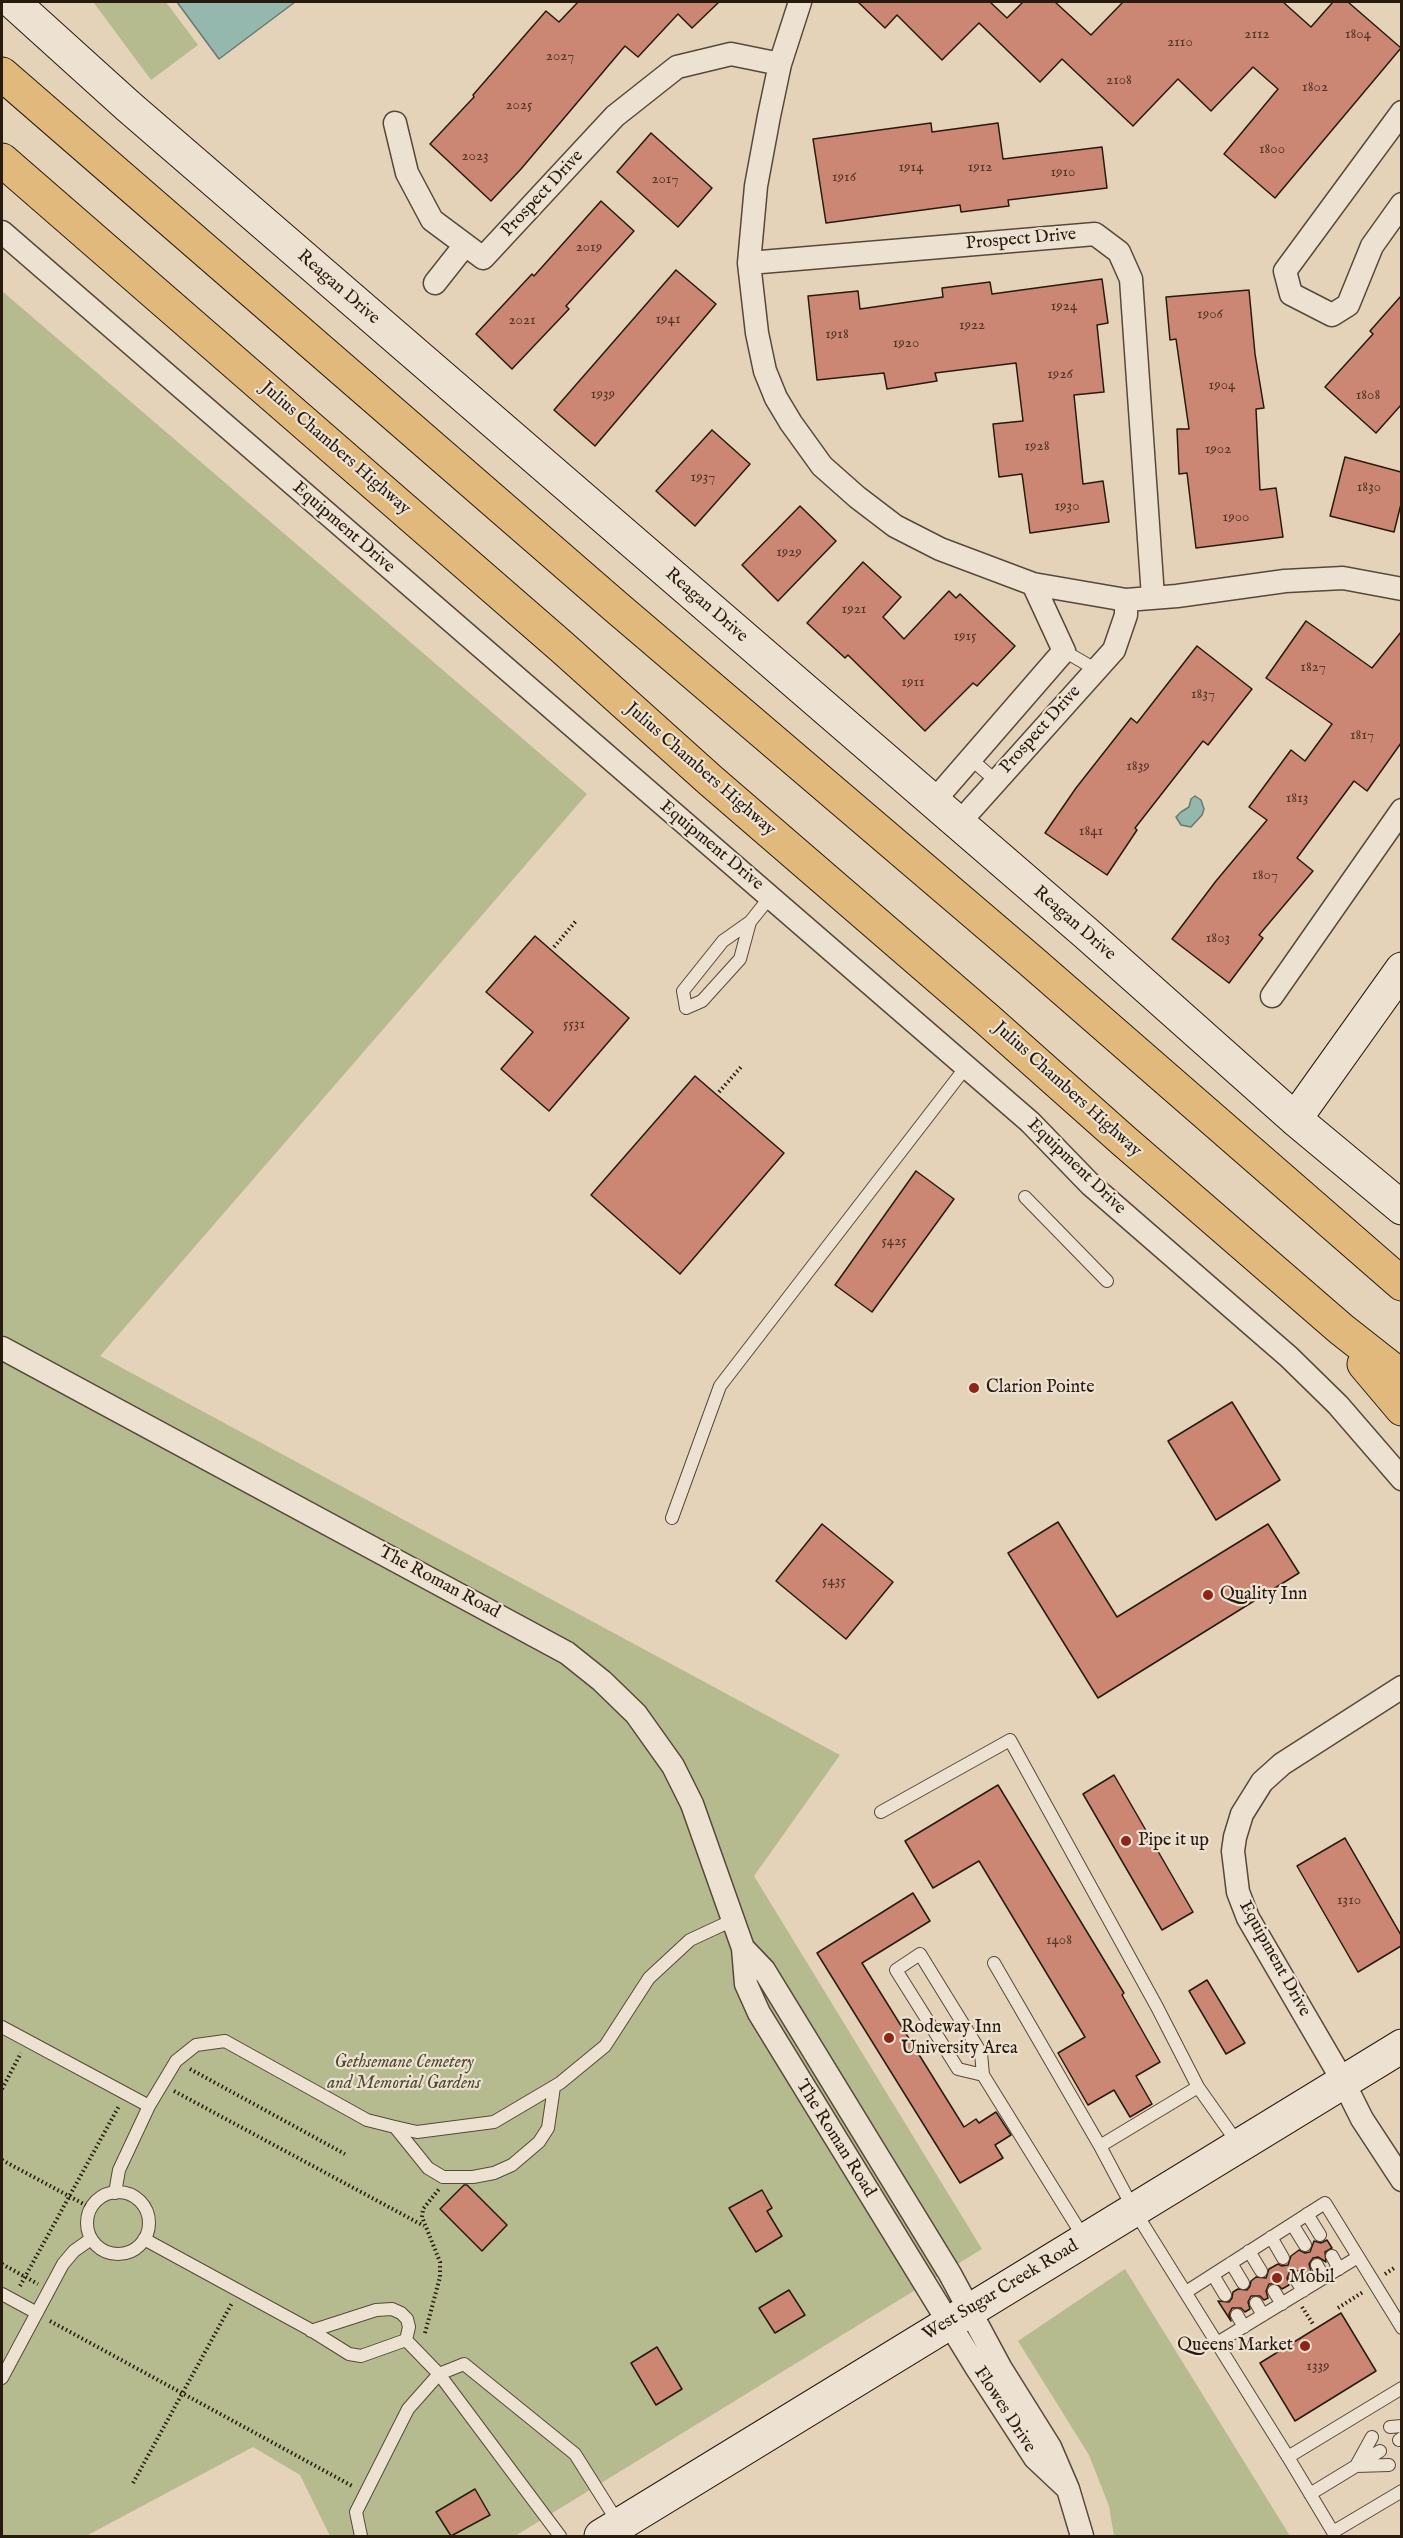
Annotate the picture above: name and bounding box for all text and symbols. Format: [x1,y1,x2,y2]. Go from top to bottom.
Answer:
house number: 2112 [1244,26,1270,44]
house number: 1804 [1345,26,1371,44]
house number: 2110 [1167,34,1193,52]
house number: 2027 [546,48,574,66]
house number: 2108 [1106,72,1132,90]
house number: 1802 [1302,79,1328,97]
house number: 2025 [506,97,532,115]
house number: 1800 [1259,141,1285,159]
street label: Prospect Drive [497,146,589,242]
house number: 2023 [461,148,489,166]
house number: 1914 [898,159,924,177]
house number: 1912 [968,159,992,177]
house number: 1910 [1051,164,1075,182]
house number: 1916 [832,169,856,187]
house number: 2017 [652,171,678,189]
street label: Prospect Drive [965,224,1077,256]
house number: 2019 [576,239,602,257]
street label: Reagan Drive [292,246,384,330]
house number: 1924 [1051,298,1077,316]
house number: 1906 [1197,306,1223,324]
house number: 1941 [656,311,680,329]
house number: 2021 [508,312,536,330]
house number: 1922 [959,317,985,335]
house number: 1918 [825,326,849,344]
house number: 1920 [893,335,919,353]
house number: 1926 [1047,366,1073,384]
house number: 1904 [1209,377,1235,395]
street label: Julius Chambers Highway [256,378,414,520]
house number: 1939 [591,386,615,404]
house number: 1808 [1356,387,1380,405]
house number: 1928 [1024,438,1050,456]
house number: 1902 [1205,441,1231,459]
house number: 1937 [691,469,715,487]
street label: Equipment Drive [287,478,399,578]
house number: 1830 [1357,479,1381,497]
house number: 1930 [1054,498,1080,516]
house number: 1900 [1223,509,1249,527]
house number: 1929 [776,544,802,562]
street label: Reagan Drive [660,564,752,648]
house number: 1921 [842,601,866,619]
house number: 1915 [953,628,977,646]
house number: 1827 [1300,659,1326,677]
house number: 1911 [901,674,925,692]
street label: Prospect Drive [996,682,1086,778]
house number: 1837 [1191,686,1215,704]
street label: Julius Chambers Highway [621,699,779,841]
house number: 1817 [1350,727,1374,745]
house number: 1839 [1126,758,1150,776]
house number: 1813 [1286,790,1308,808]
street label: Equipment Drive [655,796,767,896]
house number: 1841 [1079,823,1103,841]
house number: 1807 [1252,867,1278,885]
street label: Reagan Drive [1028,882,1120,966]
house number: 1803 [1206,930,1230,948]
house number: 5531 [563,1016,585,1034]
street label: Julius Chambers Highway [988,1018,1146,1162]
street label: Equipment Drive [1022,1114,1130,1220]
house number: 5425 [881,1233,907,1251]
place label: Clarion Pointe [986,1377,1095,1399]
marker: Clarion Pointe [967,1381,981,1395]
street label: The Roman Road [375,1542,503,1624]
house number: 5435 [822,1573,846,1591]
place label: Quality Inn [1220,1584,1307,1606]
marker: Quality Inn [1201,1588,1215,1602]
place label: Pipe it up [1138,1830,1209,1852]
marker: Pipe it up [1119,1834,1133,1848]
house number: 1310 [1337,1892,1361,1910]
street label: Equipment Drive [1233,1897,1315,2021]
house number: 1408 [1046,1932,1072,1950]
place label: Rodeway Inn University Area [901,2017,1018,2060]
marker: Rodeway Inn University Area [882,2031,896,2045]
park label: Gethsemane Cemetery and Memorial Gardens [327,2052,481,2094]
street label: The Roman Road [790,2076,880,2202]
street label: West Sugar Creek Road [919,2236,1083,2346]
place label: Mobil [1289,2267,1335,2289]
marker: Mobil [1270,2271,1284,2285]
place label: Queens Market [1177,2335,1293,2357]
marker: Queens Market [1298,2339,1312,2353]
house number: 1339 [1306,2358,1330,2376]
street label: Flowes Drive [968,2363,1040,2457]

